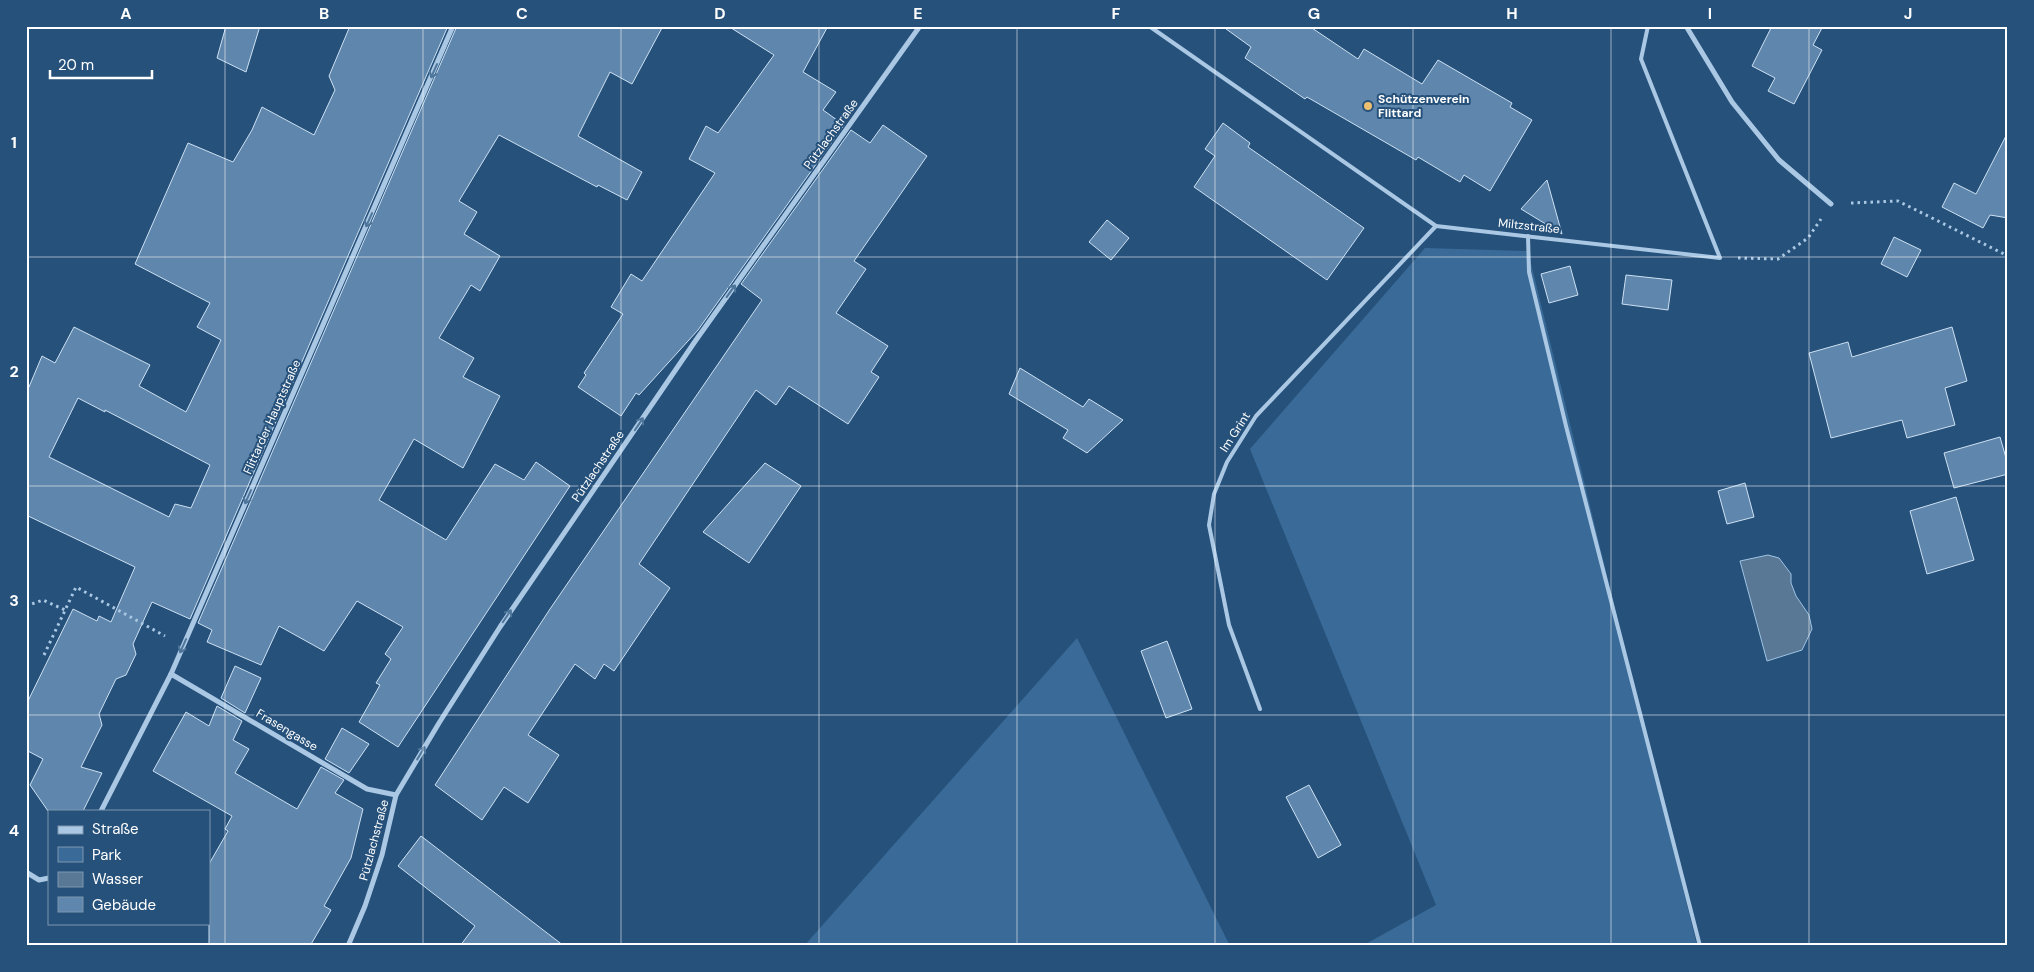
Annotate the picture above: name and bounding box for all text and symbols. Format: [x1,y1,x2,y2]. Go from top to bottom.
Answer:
text: A [120,3,132,24]
text: B [319,3,329,24]
text: C [516,3,528,24]
text: D [714,3,726,24]
text: E [913,3,923,24]
text: F [1112,3,1121,24]
text: G [1308,3,1320,24]
text: H [1506,3,1518,24]
text: I [1708,3,1712,24]
text: J [1904,3,1912,24]
scale bar [50,48,152,80]
text: 20 m [58,55,94,75]
one-way arrow [428,63,438,78]
place label: Schützenverein Flittard [1378,91,1469,121]
street label: Pützlachstraße [800,96,862,172]
marker: Schützenverein Flittard [1362,100,1374,112]
text: 1 [11,132,17,153]
one-way arrow [363,212,373,227]
street label: Miltzstraße [1497,215,1561,237]
one-way arrow [726,284,737,298]
street label: Flittarder Hauptstraße [240,357,305,477]
text: 2 [9,361,19,382]
street label: Im Grint [1216,409,1254,455]
one-way arrow [634,417,644,431]
street label: Pützlachstraße [568,427,628,505]
one-way arrow [243,489,253,504]
text: 3 [9,590,19,611]
one-way arrow [502,609,512,623]
one-way arrow [178,638,188,653]
street label: Frasengasse [253,705,321,755]
one-way arrow [416,747,426,761]
street label: Pützlachstraße [356,798,393,882]
legend [48,810,210,924]
text: Straße [92,819,139,839]
text: 4 [9,820,19,841]
text: Park [92,845,122,865]
text: Wasser [92,869,144,889]
text: Gebäude [92,895,156,915]

